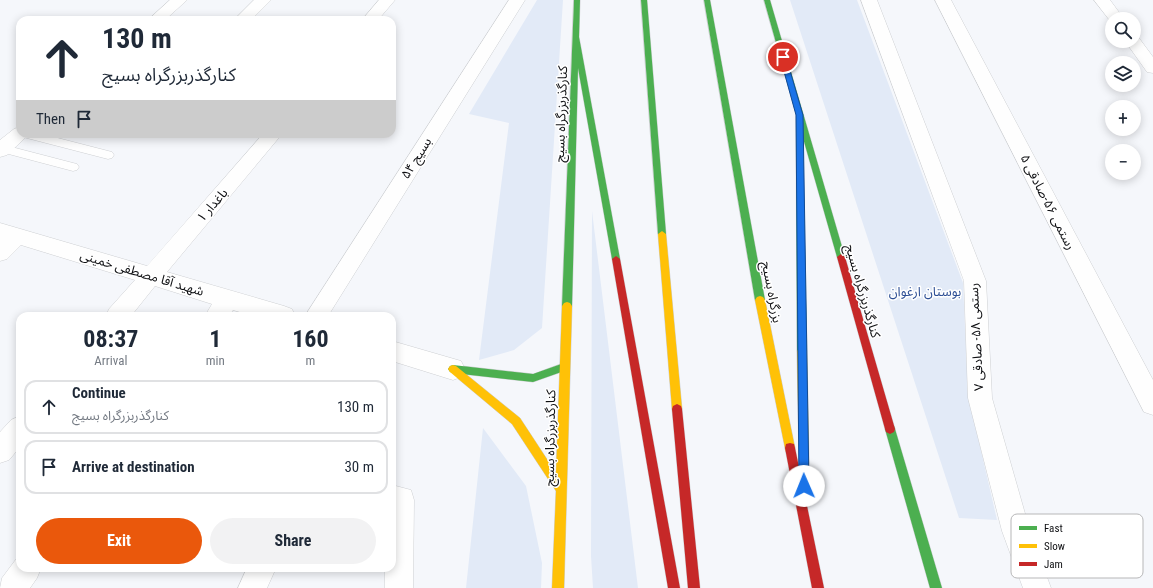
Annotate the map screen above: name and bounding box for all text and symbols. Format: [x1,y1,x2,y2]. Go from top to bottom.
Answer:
map controls [1105,12,1141,180]
button: search [1105,12,1141,48]
text: 130 m [102,22,172,55]
icon: ahead [36,32,88,84]
pin [766,40,800,74]
icon: arrive [772,46,794,68]
button: layers [1105,56,1141,92]
text: کنارگذربزرگراه بسیج [102,64,236,85]
street label: کنارگذربزرگراه بسیج [552,65,573,163]
button: + [1105,100,1141,136]
icon: arrive [73,108,95,130]
text: Then [36,110,65,128]
street label: بسیج ۵۴ [398,135,437,183]
button: − [1105,144,1141,180]
street label: رستمی ۵۶-صادقی ۵ [1017,152,1079,253]
street label: باغدار ۱ [194,185,230,225]
street label: کنارگذربزرگراه بسیج [840,242,884,341]
street label: شهید آقا مصطفی خمینی [78,247,206,300]
street label: بزرگراه بسیج [756,260,785,325]
street label: رستمی ۵۸- صادقی ۷ [966,283,987,391]
park label: بوستان ارغوان [889,284,961,300]
text: 08:37 [83,325,138,353]
text: 1 [209,325,221,353]
text: 160 [292,325,329,353]
text: Arrival [94,353,127,368]
text: min [206,353,225,368]
text: m [306,353,315,368]
text: Continue [72,384,126,402]
street label: کنارگذربزرگراه بسیج [542,389,561,487]
icon: ahead [38,396,60,418]
text: 130 m [337,398,374,416]
text: کنارگذربزرگراه بسیج [72,408,169,423]
icon: arrive [38,456,60,478]
text: Arrive at destination [72,458,195,476]
text: 30 m [344,458,374,476]
position arrow [783,465,825,507]
legend [1011,514,1143,578]
button: Exit [36,518,202,564]
button: Share [210,518,376,564]
text: Fast [1044,522,1063,535]
text: Slow [1044,540,1065,553]
text: Jam [1044,558,1063,571]

